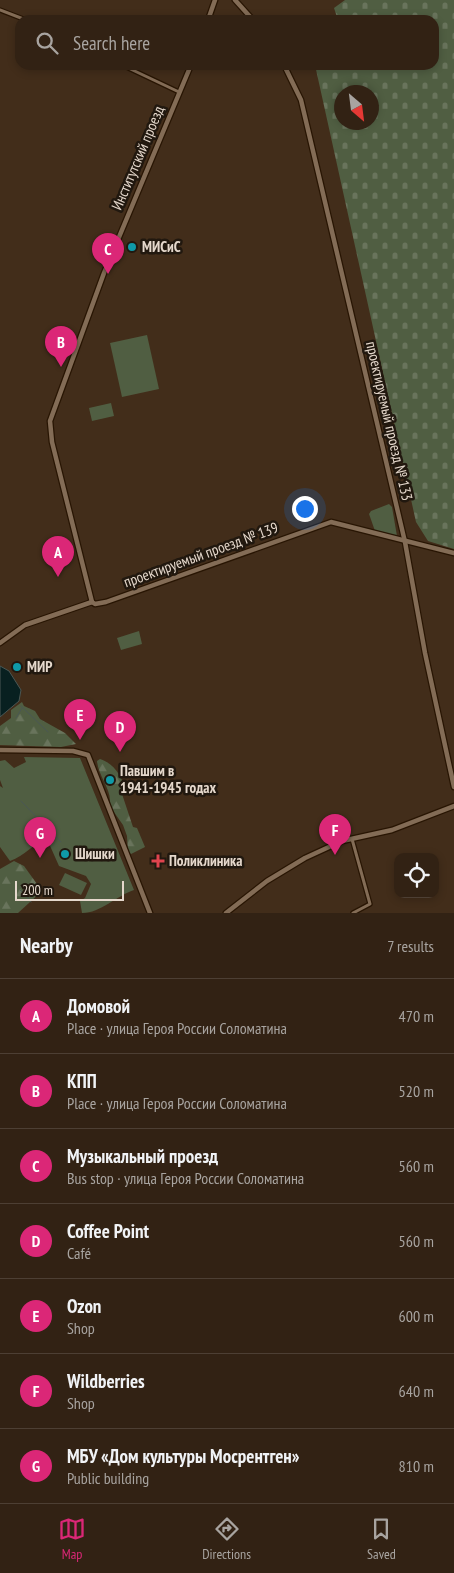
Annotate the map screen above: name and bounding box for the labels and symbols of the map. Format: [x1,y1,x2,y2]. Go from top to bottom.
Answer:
north arrow [334,85,379,130]
street label: Институтский проезд [107,102,168,213]
pin: C [92,233,124,274]
place label: МИСиС [142,237,181,256]
marker: МИСиС [126,241,138,253]
pin: B [45,326,77,367]
street label: проектируемый проезд № 133 [362,339,417,503]
your location [292,496,318,522]
street label: проектируемый проезд № 139 [121,518,281,591]
pin: A [42,536,74,577]
place label: МИР [27,657,52,676]
marker: МИР [11,661,23,673]
pin: E [64,699,96,740]
pin: D [104,711,136,752]
place label: Павшим в 1941-1945 годах [120,761,216,797]
marker: Павшим в 1941-1945 годах [104,774,116,786]
pin: F [319,814,351,855]
pin: G [24,817,56,858]
place label: Шишки [75,844,115,863]
marker: Шишки [59,848,71,860]
place label: Поликлиника [169,851,242,870]
marker: Поликлиника [151,854,165,868]
scale bar [15,878,124,901]

